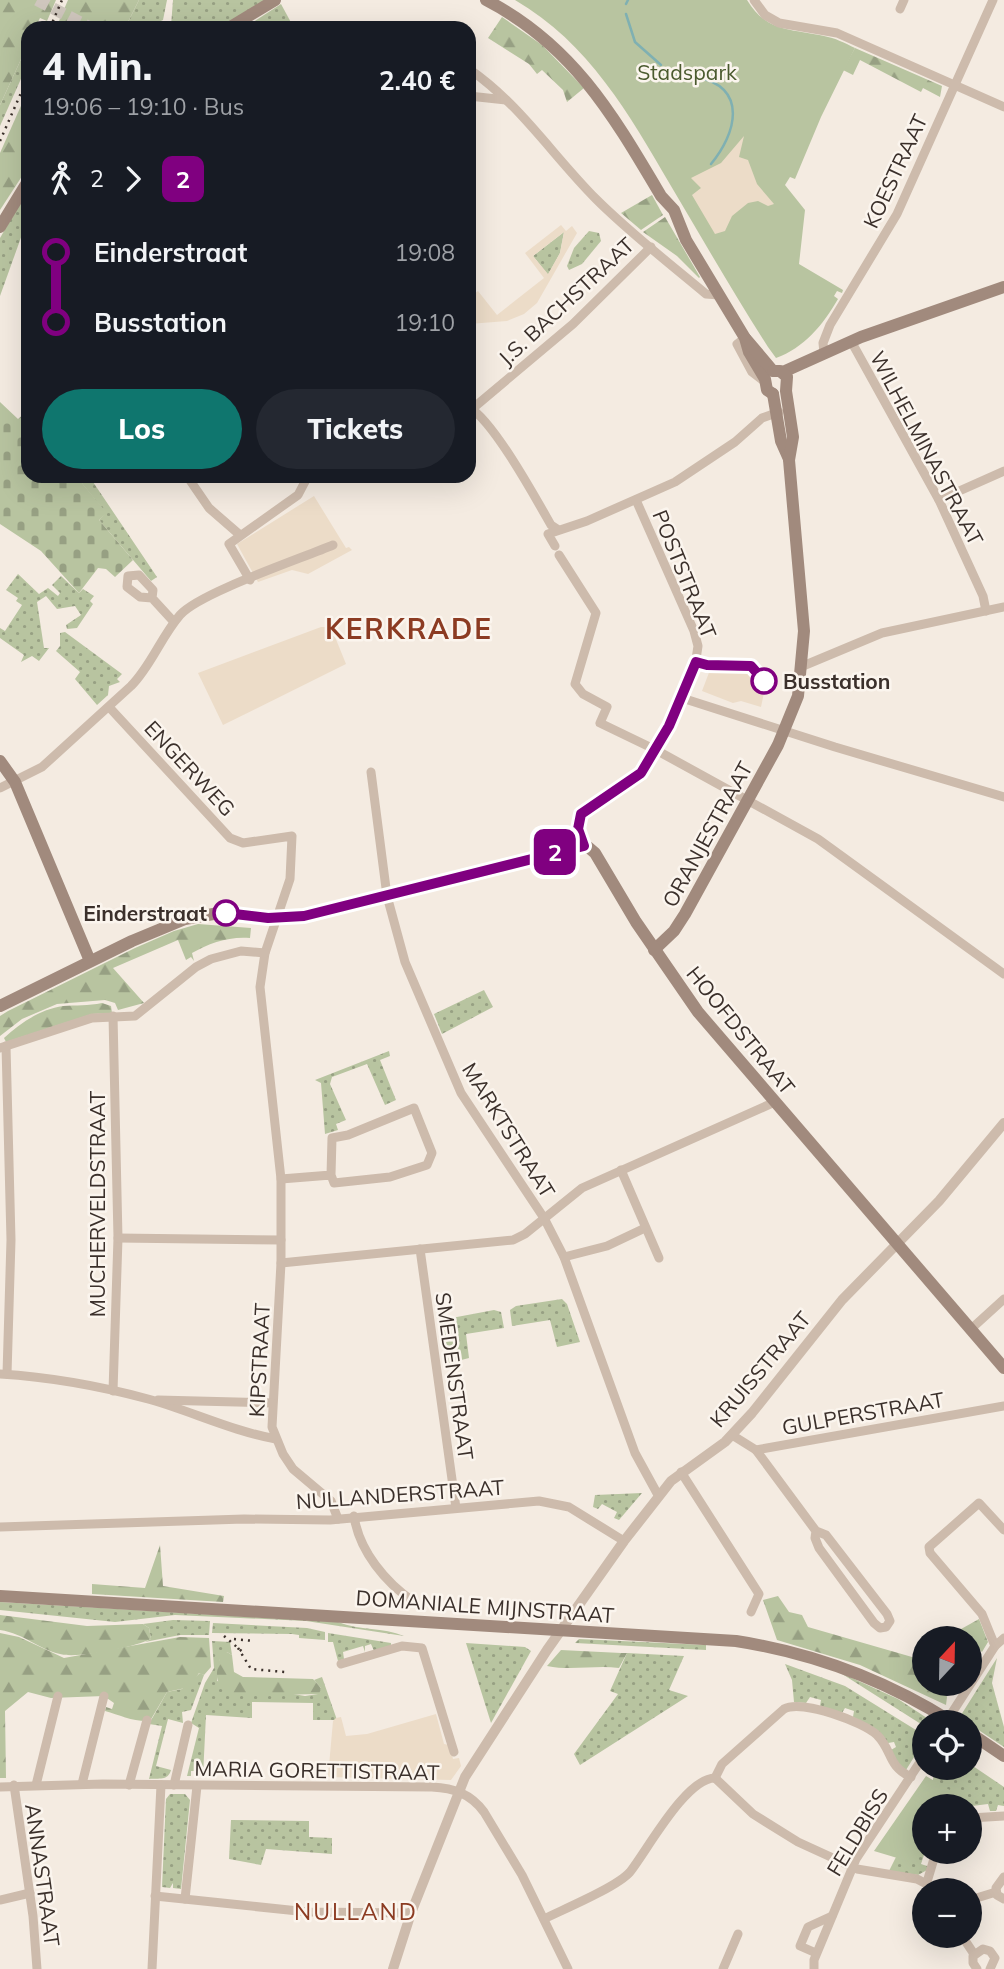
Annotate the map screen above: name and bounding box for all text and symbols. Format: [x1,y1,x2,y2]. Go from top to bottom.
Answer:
text: 4 Min. [42,42,152,90]
park label: Stadspark [637,59,737,85]
text: 2.40 € [379,64,455,97]
text: 19:06 – 19:10 · Bus [42,92,244,121]
street label: KOESTRAAT [857,110,933,232]
icon: walk [42,160,80,198]
icon: forward [114,160,152,198]
text: 2 [90,164,104,193]
text: 2 [176,164,190,194]
street label: J.S. BACHSTRAAT [493,231,640,371]
text: Einderstraat [94,236,247,269]
text: 19:08 [395,238,455,267]
text: Busstation [94,306,227,339]
text: 19:10 [395,308,455,337]
street label: WILHELMINASTRAAT [865,346,989,550]
button: Los [42,389,242,469]
button: Tickets [256,389,455,469]
street label: POSTSTRAAT [647,506,723,642]
district label: KERKRADE [325,611,493,646]
marker: Busstation [751,668,777,694]
place label: Busstation [783,668,890,694]
street label: ENGERWEG [139,715,241,821]
street label: ORANJESTRAAT [656,756,758,911]
line badge: 2 [532,829,578,875]
text: 2 [548,837,562,867]
place label: Einderstraat [83,900,207,926]
marker: Einderstraat [213,900,239,926]
street label: HOOFDSTRAAT [681,961,801,1100]
street label: MARKTSTRAAT [457,1058,561,1203]
street label: MUCHERVELDSTRAAT [84,1091,110,1317]
street label: SMEDENSTRAAT [430,1291,480,1462]
street label: KIPSTRAAT [243,1302,275,1418]
street label: KRUISSTRAAT [704,1305,816,1432]
street label: GULPERSTRAAT [780,1386,946,1440]
street label: NULLANDERSTRAAT [295,1474,505,1514]
street label: DOMANIALE MIJNSTRAAT [355,1584,615,1628]
north arrow [912,1626,982,1696]
map controls [912,1626,982,1948]
button: locate [912,1710,982,1780]
street label: MARIA GORETTISTRAAT [194,1755,440,1785]
street label: FELDBISS [821,1784,893,1880]
button: + [912,1794,982,1864]
street label: ANNASTRAAT [20,1802,66,1948]
button: − [912,1878,982,1948]
district label: NULLAND [294,1897,418,1926]

